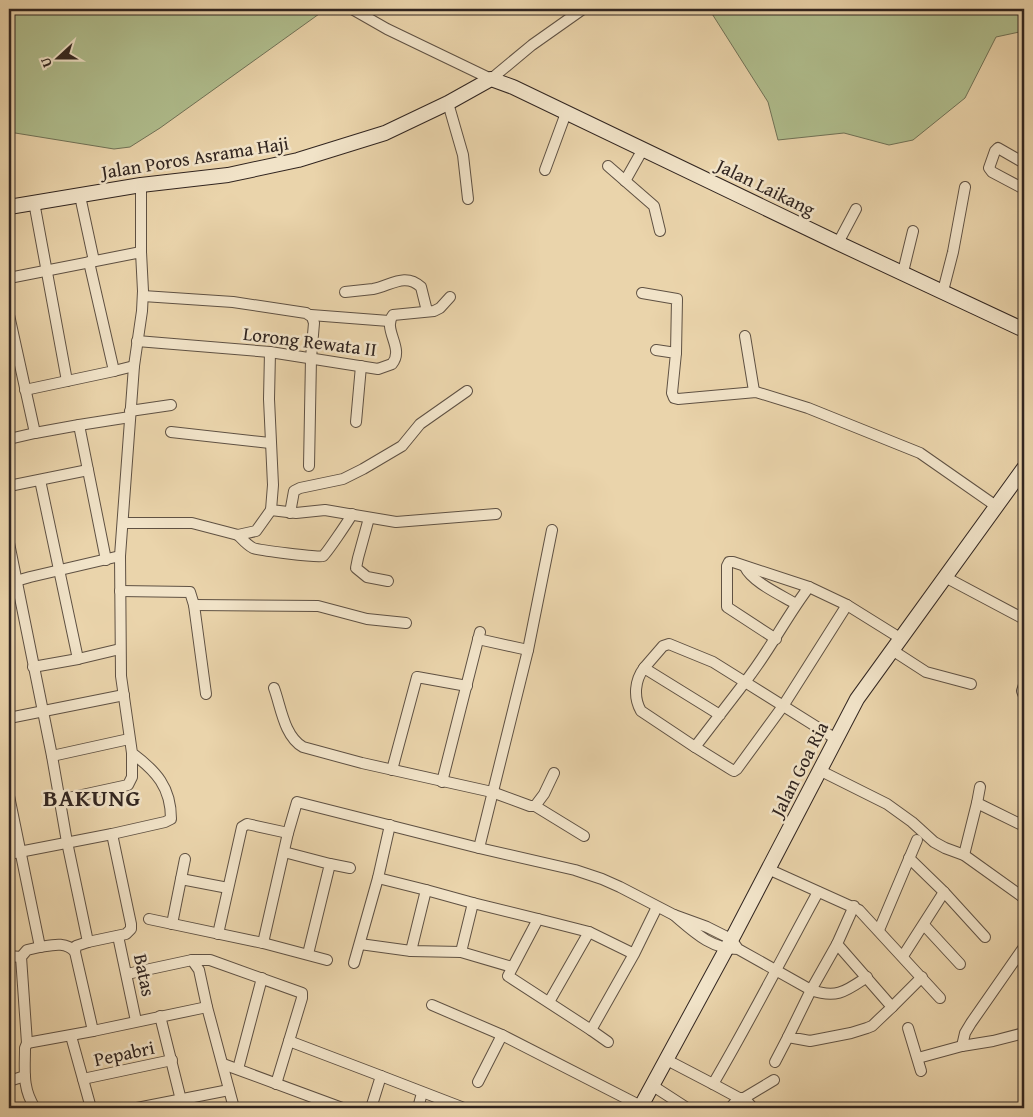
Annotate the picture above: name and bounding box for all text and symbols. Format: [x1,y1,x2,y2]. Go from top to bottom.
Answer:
north arrow [32,32,82,82]
text: U [35,54,57,71]
street label: Jalan Poros Asrama Haji [97,128,291,186]
street label: Jalan Laikang [710,150,820,223]
street label: Lorong Rewata II [242,319,378,363]
street label: Jalan Goa Ria [762,717,835,823]
district label: BAKUNG [43,780,141,815]
street label: Batas [127,951,163,999]
street label: Pepabri [91,1033,157,1073]

